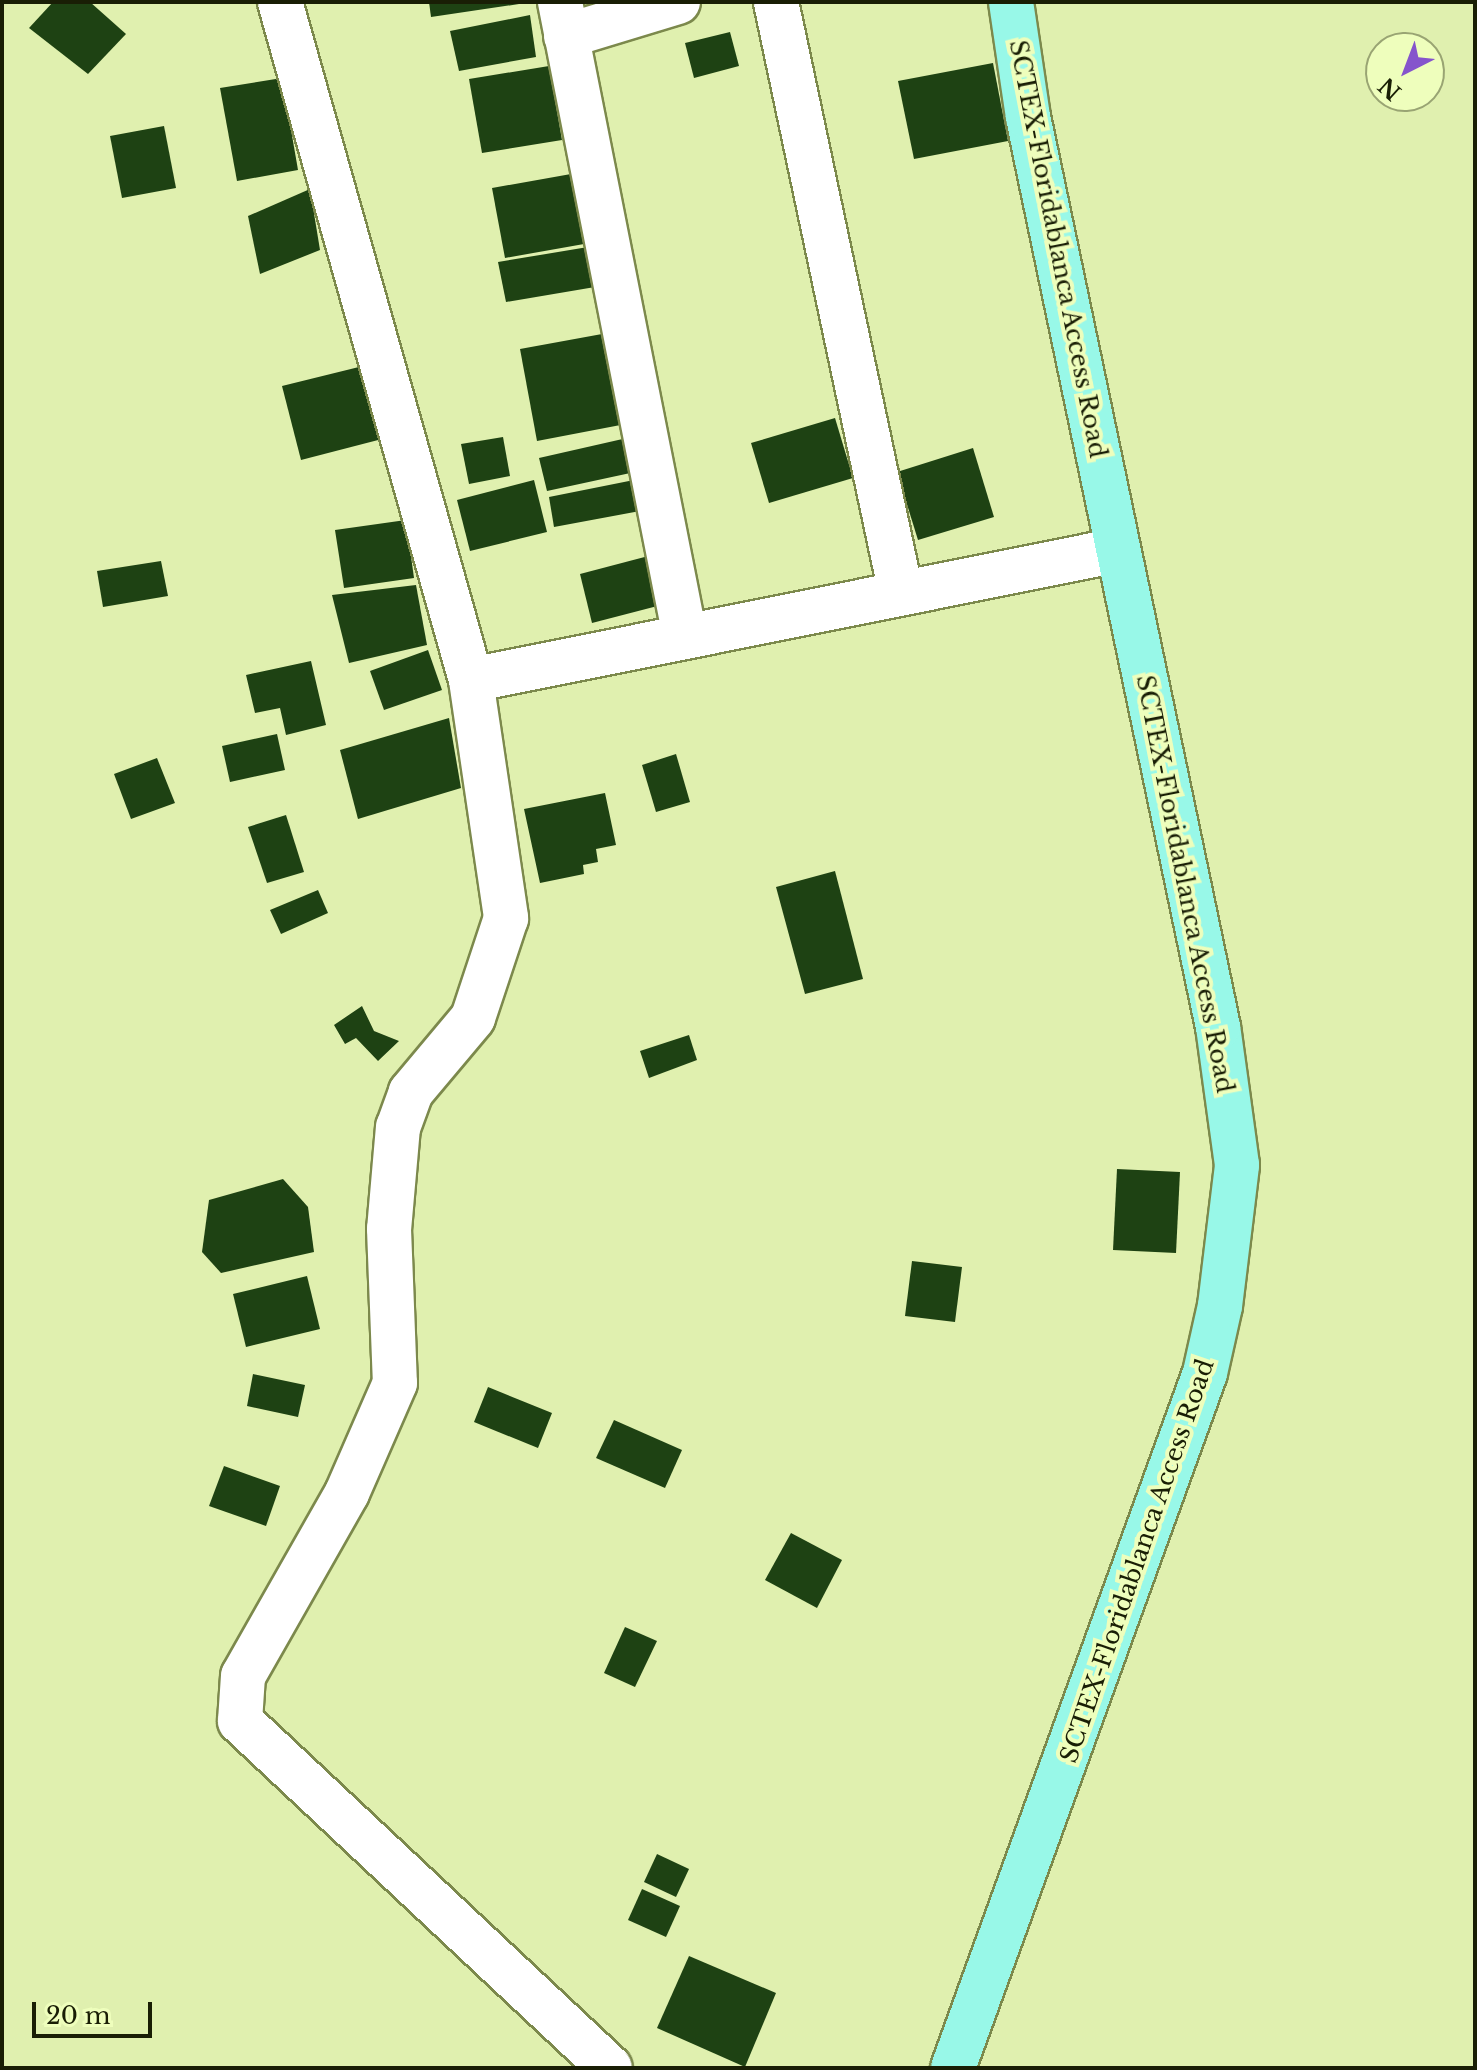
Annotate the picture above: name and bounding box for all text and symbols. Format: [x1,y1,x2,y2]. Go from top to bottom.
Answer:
north arrow [1365,32,1445,112]
street label: SCTEX-Floridablanca Access Road [1003,37,1113,461]
text: N [1373,72,1407,106]
street label: SCTEX-Floridablanca Access Road [1130,672,1240,1096]
street label: SCTEX-Floridablanca Access Road [1054,1355,1220,1767]
scale bar [36,1986,156,2036]
text: 20 m [46,2001,111,2030]

